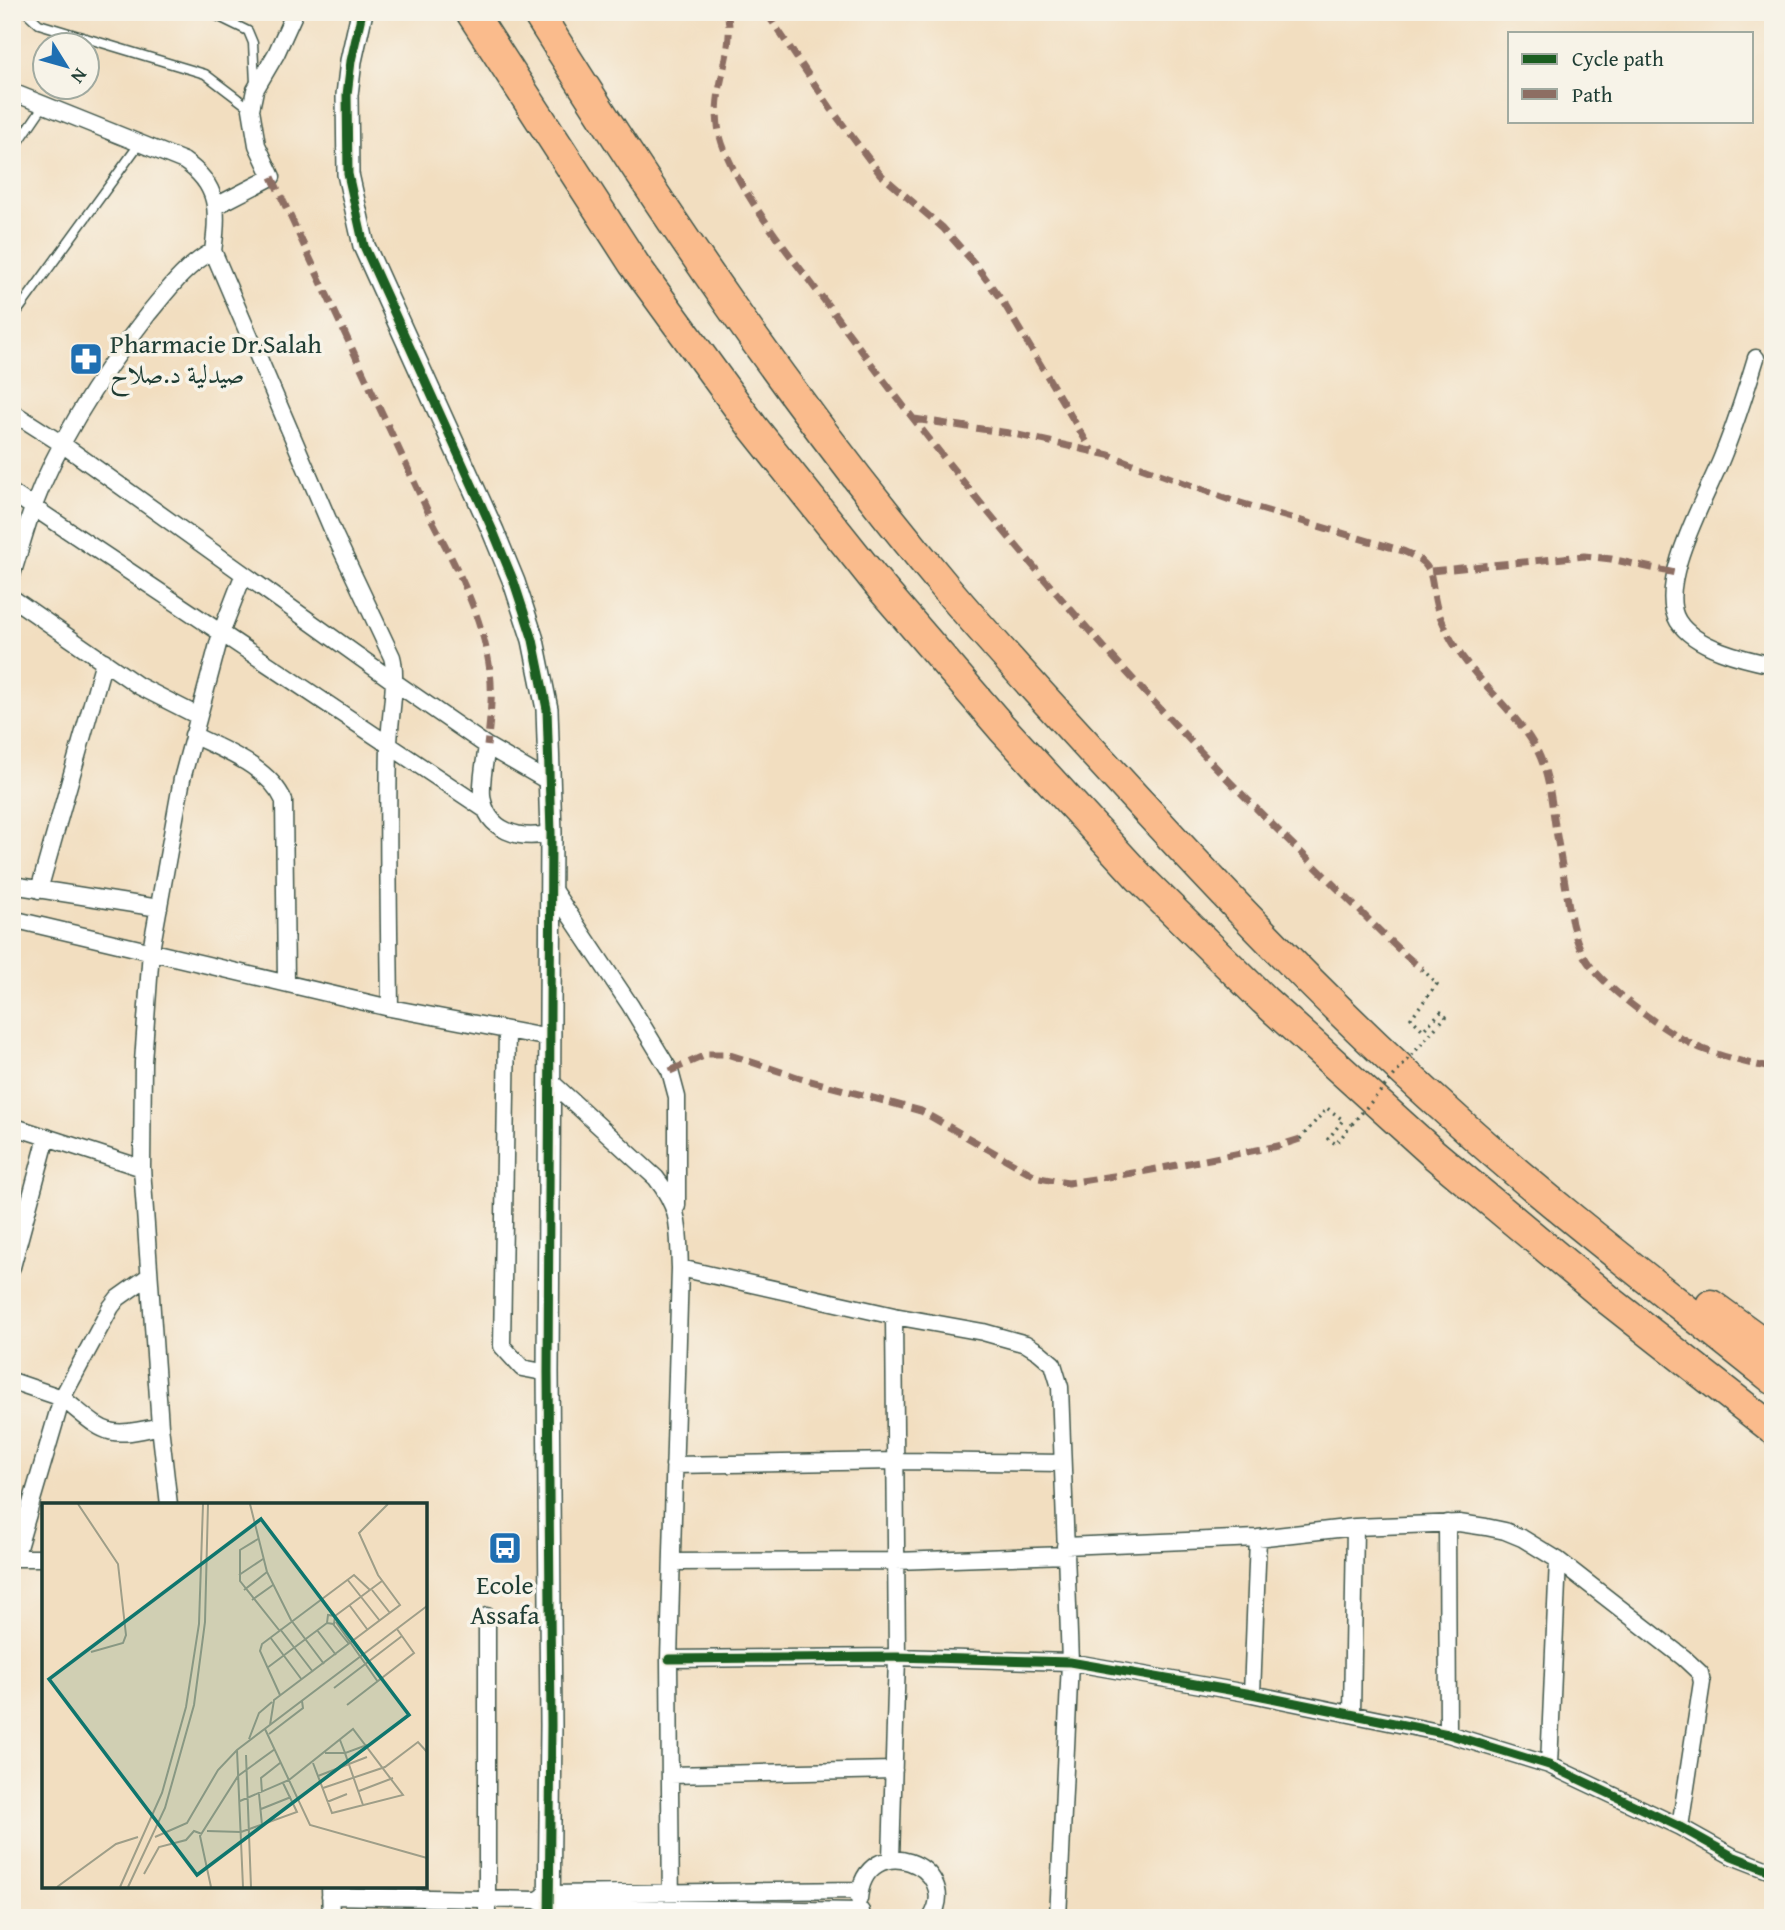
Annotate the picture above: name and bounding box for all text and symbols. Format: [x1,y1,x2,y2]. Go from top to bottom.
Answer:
north arrow [32,32,102,102]
legend [1508,32,1754,122]
text: Cycle path [1572,43,1664,74]
text: N [64,63,95,90]
text: Path [1572,79,1613,110]
place label: Pharmacie Dr.Salah صيدلية د.صلاح [110,324,322,398]
pharmacy icon: Pharmacie Dr.Salah صيدلية د.صلاح [67,340,105,378]
inset map [42,1503,427,1888]
bus stop icon: Ecole Assafa [486,1529,524,1567]
place label: Ecole Assafa [470,1565,540,1634]

